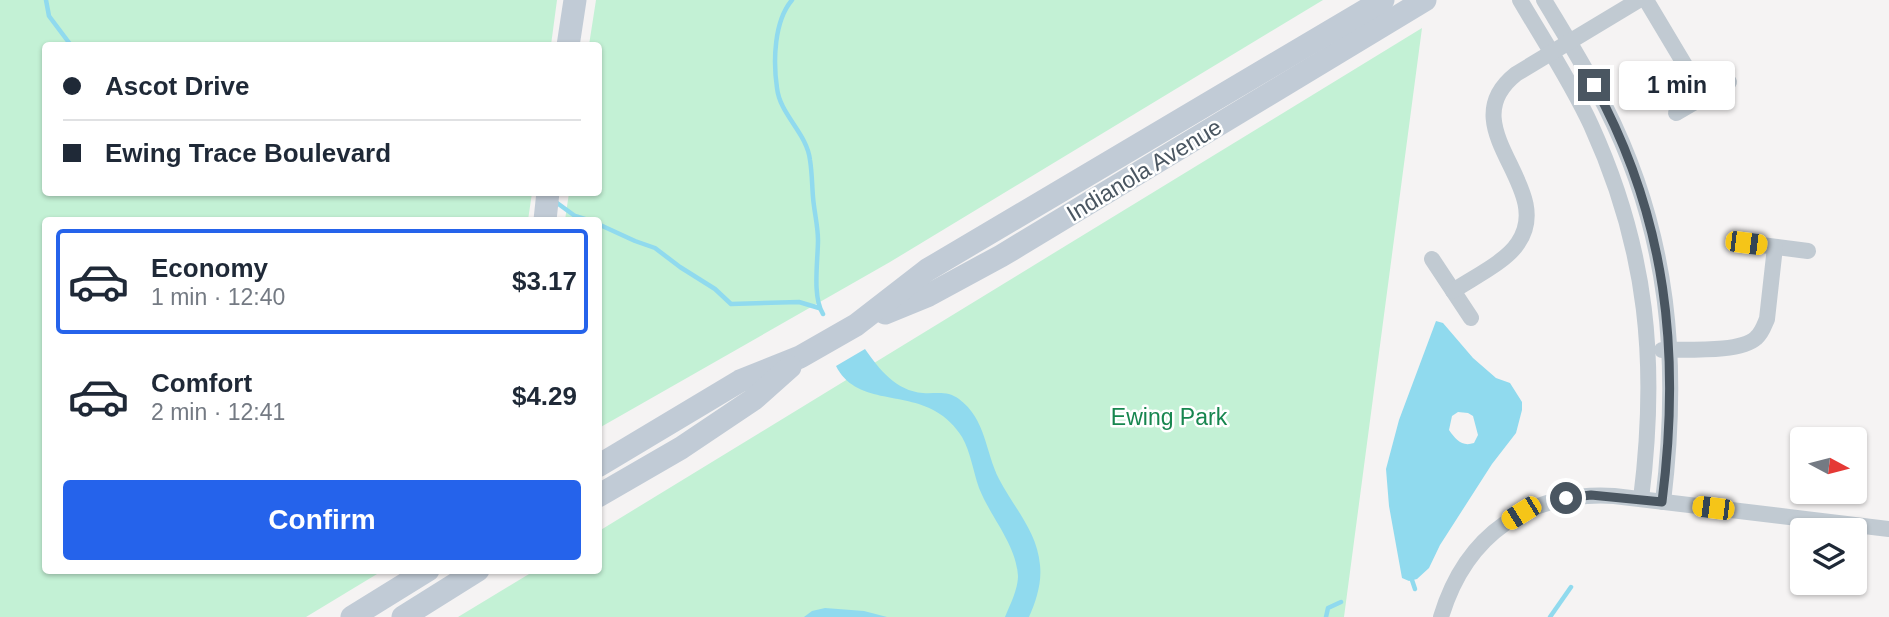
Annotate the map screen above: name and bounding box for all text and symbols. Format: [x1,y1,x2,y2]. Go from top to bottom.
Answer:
callout: 1 min [1618,60,1734,110]
route end [1578,69,1610,101]
text: Ascot Drive [105,71,250,101]
text: 1 min [1647,72,1707,98]
street label: Indianola Avenue [1062,114,1226,226]
text: Ewing Trace Boulevard [105,138,391,168]
car [1724,230,1769,256]
icon: car [67,250,130,313]
text: Economy [151,253,268,283]
text: $3.17 [512,266,577,296]
text: 1 min · 12:40 [151,284,285,310]
icon: car [67,365,130,428]
text: Comfort [151,368,252,398]
text: $4.29 [512,381,577,411]
text: 2 min · 12:41 [151,399,285,425]
park label: Ewing Park [1111,404,1228,430]
north arrow [1790,427,1867,504]
map controls [1790,427,1867,595]
button: Confirm [63,480,581,560]
route start [1550,482,1582,514]
car [1498,493,1545,533]
car [1691,495,1736,521]
button: layers [1790,518,1867,595]

